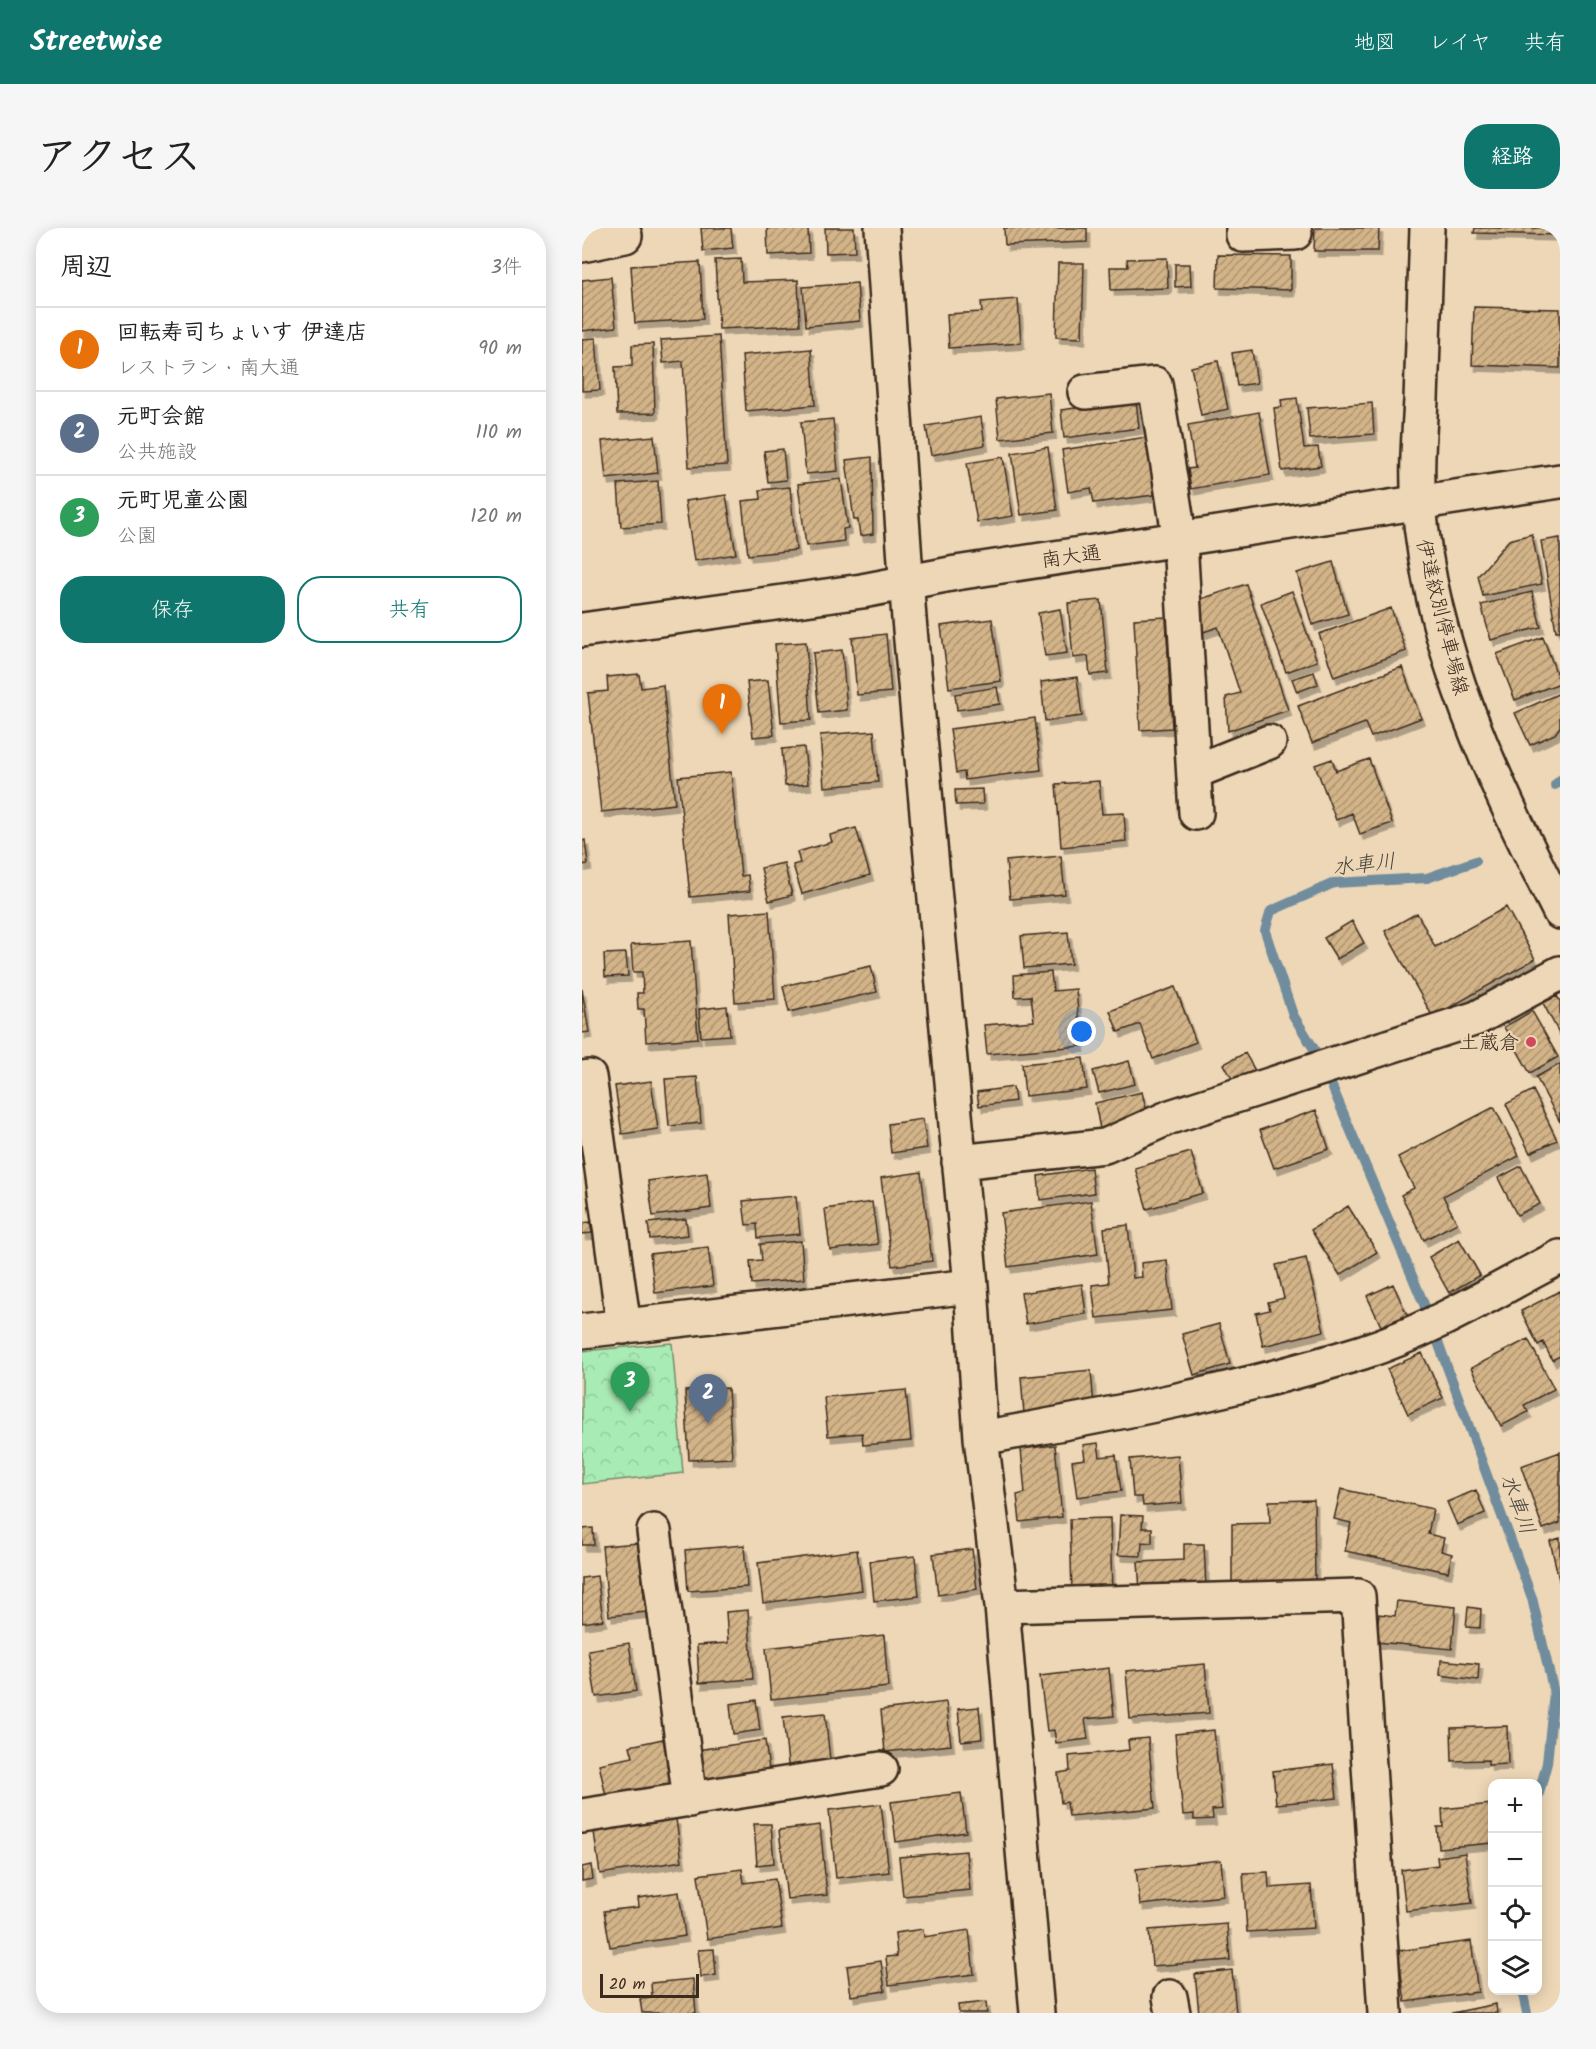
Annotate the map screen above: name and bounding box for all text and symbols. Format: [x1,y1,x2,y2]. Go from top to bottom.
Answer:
text: Streetwise [30,20,162,65]
text: 地図 [1354,27,1396,60]
text: レイヤ [1429,27,1491,60]
text: 共有 [1524,27,1566,60]
button: 経路 [1464,124,1560,189]
text: アクセス [36,125,201,192]
text: 周辺 [60,247,112,289]
text: 3件 [491,252,522,284]
text: 回転寿司ちょいす 伊達店 [117,316,367,351]
text: 1 [76,333,83,365]
text: 90 m [478,333,522,365]
text: レストラン · 南大通 [117,353,299,385]
text: 元町会館 [117,400,205,435]
text: 2 [74,417,85,449]
text: 110 m [476,417,522,449]
text: 公共施設 [117,437,197,469]
text: 元町児童公園 [117,484,249,519]
text: 3 [74,501,85,533]
text: 120 m [470,501,522,533]
text: 公園 [117,521,157,553]
street label: 伊達紋別停車場線 [1406,536,1476,699]
street label: 南大通 [1039,538,1103,578]
button: 保存 [60,576,285,643]
button: 共有 [297,576,522,643]
pin: 1 [702,684,742,734]
water label: 水車川 [1331,846,1397,885]
your location [1067,1017,1096,1046]
place label: 土蔵倉 [1459,1028,1519,1060]
marker: 土蔵倉 [1524,1035,1538,1049]
pin: 3 [610,1362,650,1412]
pin: 2 [688,1374,728,1424]
water label: 水車川 [1490,1469,1543,1540]
map controls [1488,1779,1542,1995]
button: + [1488,1779,1542,1833]
button: − [1488,1833,1542,1887]
button: locate [1488,1887,1542,1941]
button: layers [1488,1941,1542,1995]
scale bar [600,1971,699,1998]
text: 20 m [609,1972,645,1997]

